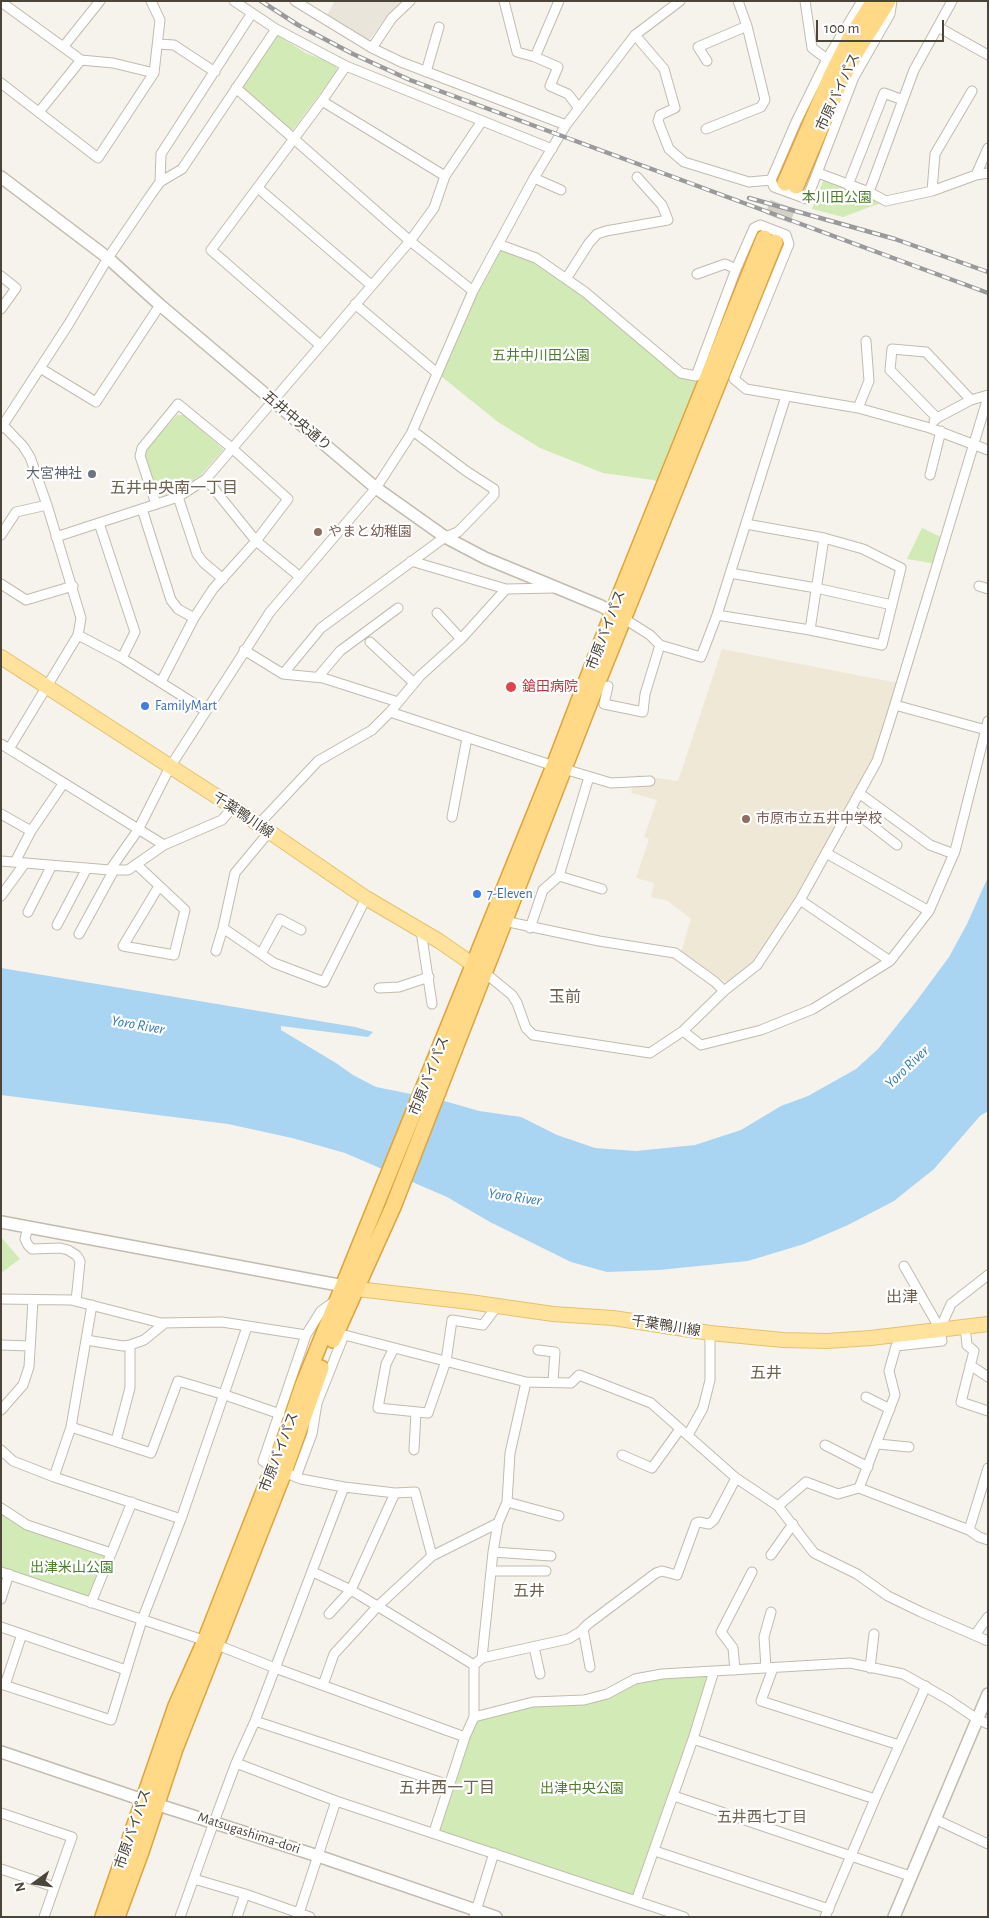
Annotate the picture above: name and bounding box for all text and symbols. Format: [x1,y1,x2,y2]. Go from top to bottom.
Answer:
scale bar [819,10,946,42]
text: 100 m [824,21,859,36]
street label: 市原バイパス [813,50,863,134]
park label: 本川田公園 [802,190,872,206]
park label: 五井中川田公園 [492,348,590,364]
street label: 五井中央通り [259,388,335,454]
place label: 大宮神社 [26,466,82,482]
marker: 大宮神社 [86,468,98,480]
district label: 五井中央南一丁目 [110,478,238,498]
place label: やまと幼稚園 [328,524,412,540]
marker: やまと幼稚園 [312,526,324,538]
street label: 市原バイパス [583,588,629,672]
place label: 鎗田病院 [522,679,578,695]
marker: 鎗田病院 [504,680,518,694]
place label: FamilyMart [155,698,217,714]
marker: FamilyMart [139,700,151,712]
street label: 千葉鴨川線 [209,788,277,842]
place label: 市原市立五井中学校 [756,811,882,827]
marker: 市原市立五井中学校 [740,813,752,825]
place label: 7-Eleven [487,886,533,902]
marker: 7-Eleven [471,888,483,900]
district label: 玉前 [549,987,581,1007]
water label: Yoro River [110,1011,166,1039]
street label: 市原バイパス [405,1034,453,1118]
water label: Yoro River [881,1042,933,1092]
water label: Yoro River [487,1184,543,1210]
district label: 出津 [886,1287,918,1307]
street label: 千葉鴨川線 [630,1312,702,1340]
district label: 五井 [750,1363,782,1383]
street label: 市原バイパス [256,1410,302,1494]
park label: 出津米山公園 [30,1560,114,1576]
district label: 五井 [513,1581,545,1601]
district label: 五井西一丁目 [399,1778,495,1798]
park label: 出津中央公園 [540,1781,624,1797]
street label: 市原バイパス [111,1787,155,1871]
street label: Matsugashima-dori [196,1808,302,1858]
district label: 五井西七丁目 [717,1808,807,1826]
north arrow [10,1858,60,1908]
text: N [12,1880,28,1893]

